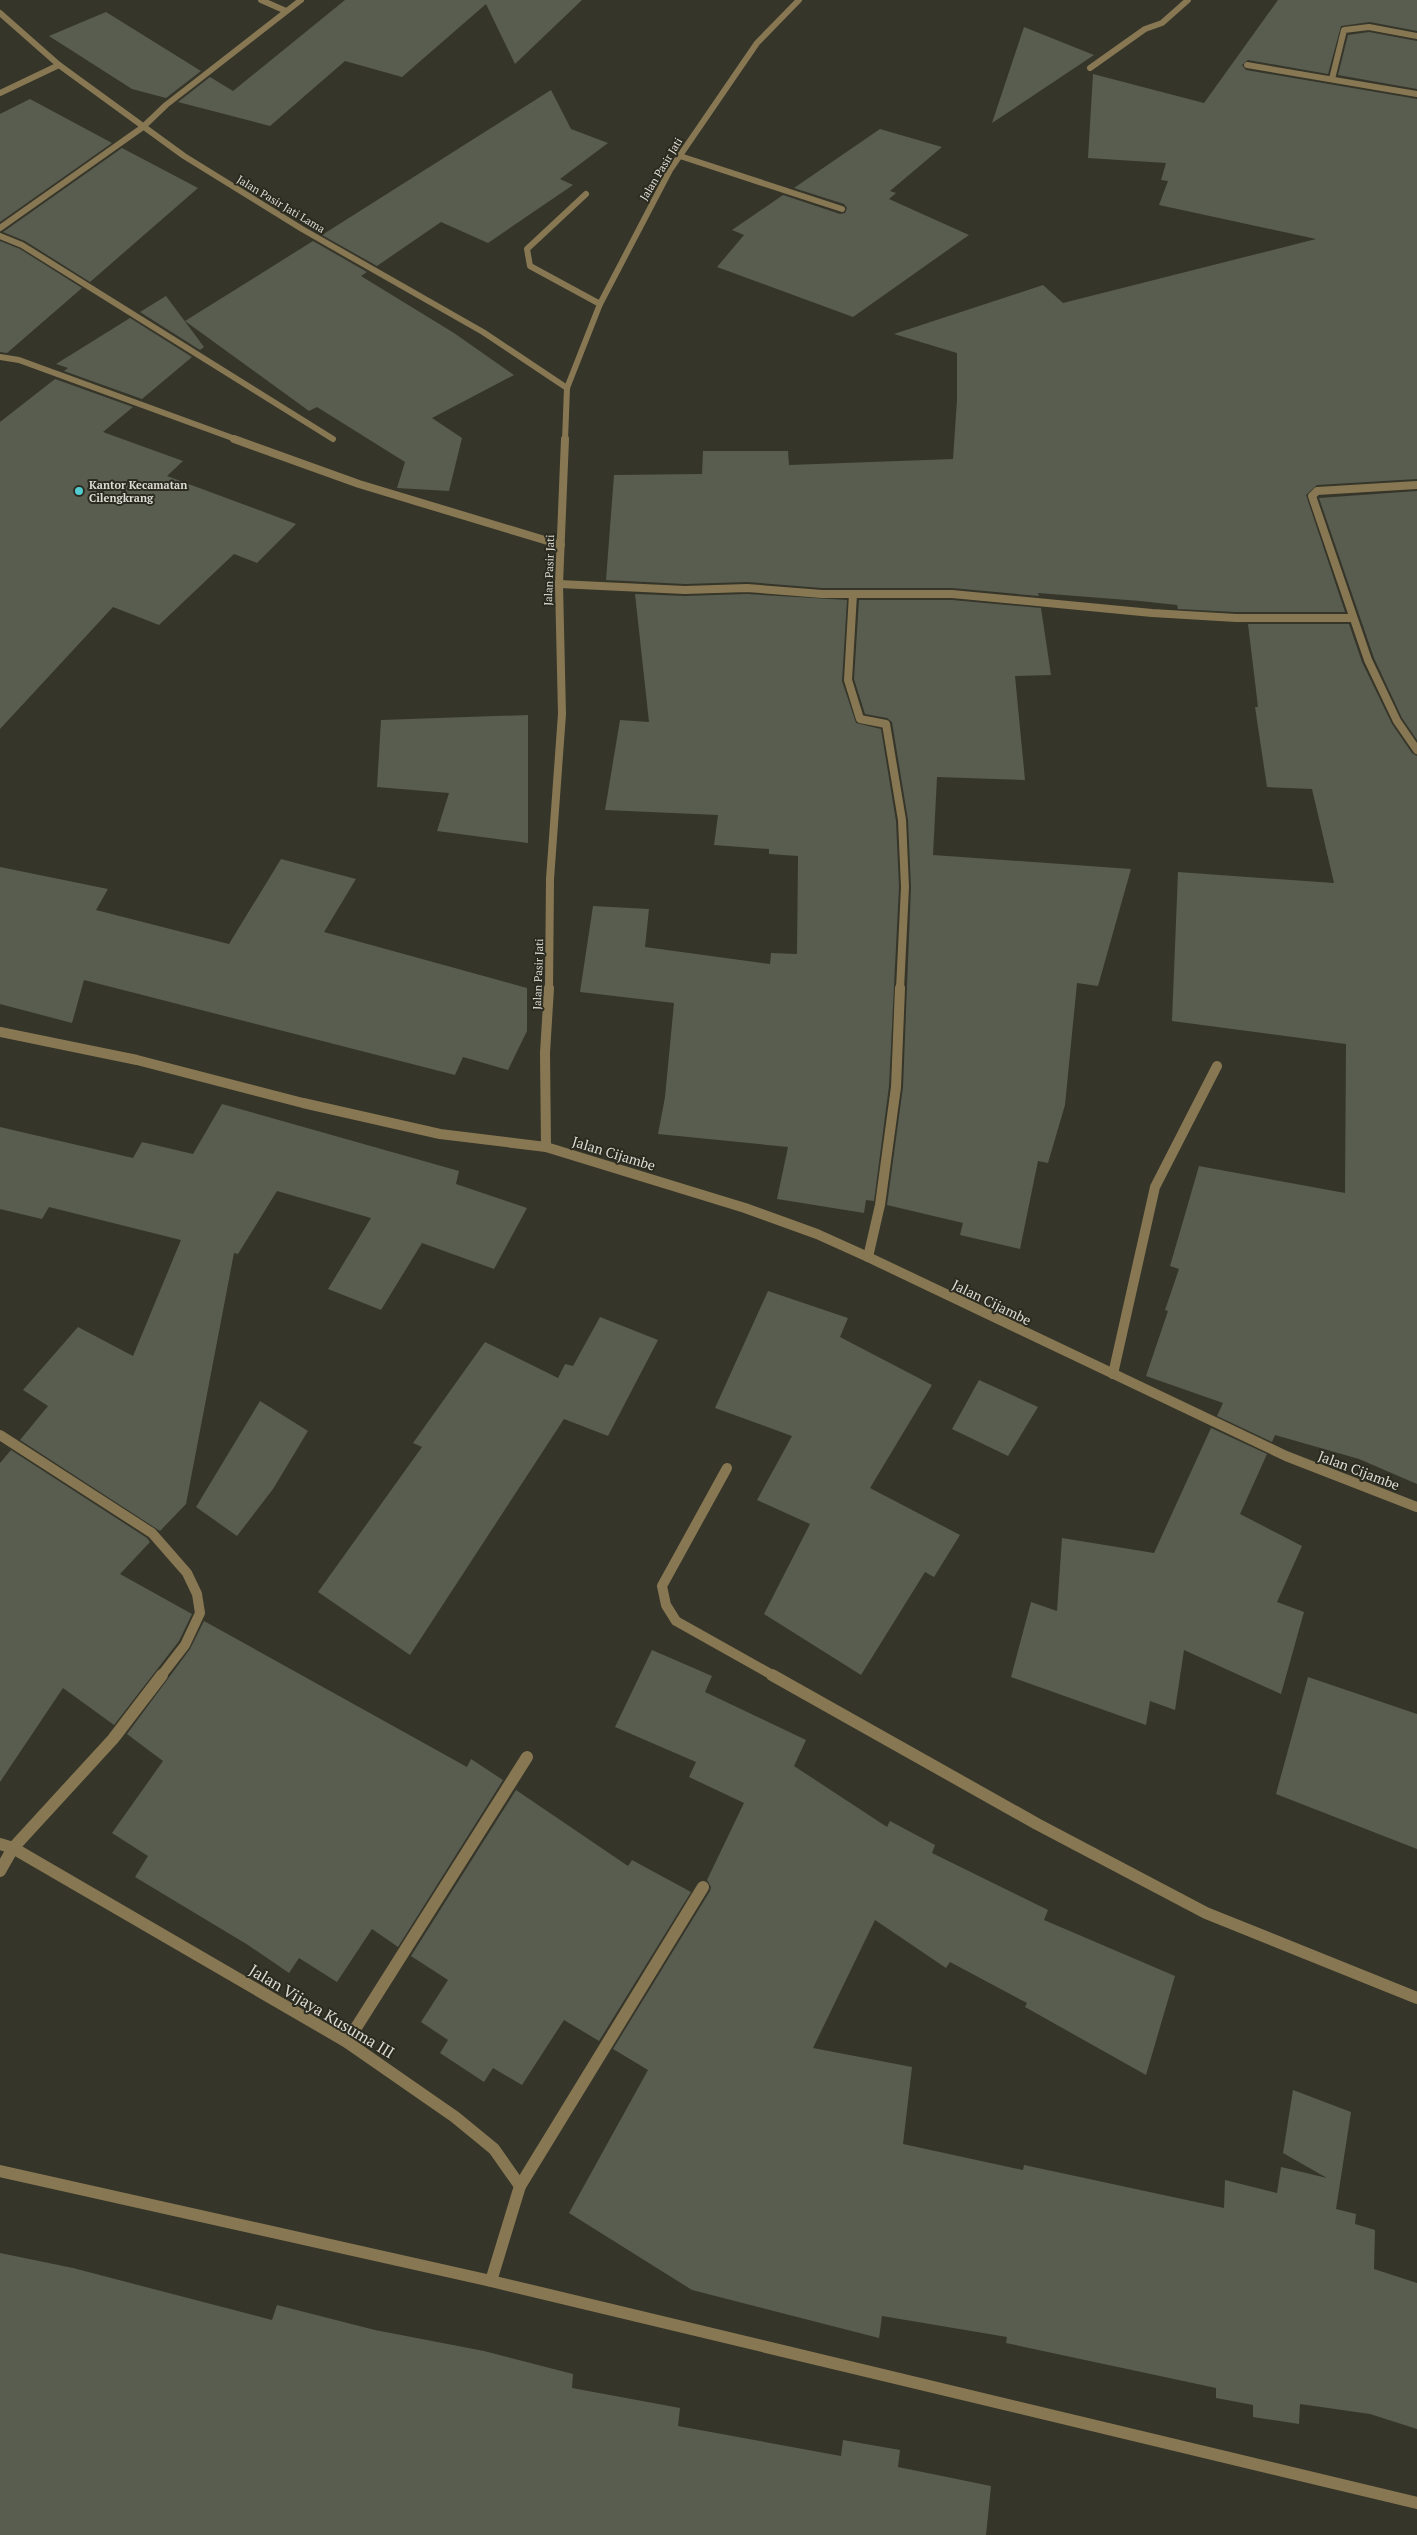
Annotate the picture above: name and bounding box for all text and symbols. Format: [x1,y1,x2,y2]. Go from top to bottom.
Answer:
street label: Jalan Pasir Jati [637,135,685,203]
street label: Jalan Pasir Jati Lama [234,172,328,236]
place label: Kantor Kecamatan Cilengkrang [89,478,187,505]
marker: Kantor Kecamatan Cilengkrang [73,485,85,497]
street label: Jalan Pasir Jati [541,534,557,606]
street label: Jalan Pasir Jati [530,938,546,1010]
street label: Jalan Cijambe [570,1131,658,1175]
street label: Jalan Cijambe [949,1275,1035,1329]
street label: Jalan Cijambe [1315,1446,1403,1494]
street label: Jalan Vijaya Kusuma III [245,1959,399,2063]

